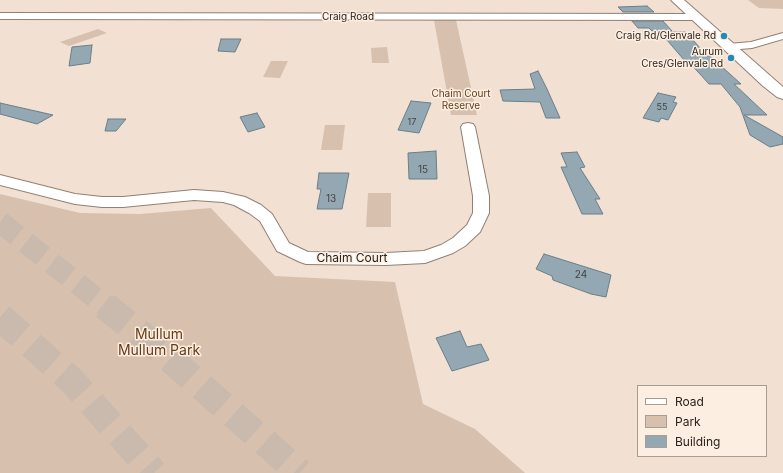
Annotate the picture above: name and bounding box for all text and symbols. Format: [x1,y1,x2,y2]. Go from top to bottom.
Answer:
street label: Craig Road [322,11,374,23]
place label: Craig Rd/Glenvale Rd [616,30,716,42]
marker: Craig Rd/Glenvale Rd [719,31,729,41]
place label: Aurum Cres/Glenvale Rd [641,46,723,70]
marker: Aurum Cres/Glenvale Rd [726,53,736,63]
park label: Chaim Court Reserve [431,88,491,112]
house number: 55 [657,102,667,112]
house number: 17 [408,117,416,127]
house number: 15 [418,164,428,176]
house number: 13 [326,193,336,205]
street label: Chaim Court [316,251,388,265]
house number: 24 [575,269,587,281]
park label: Mullum Mullum Park [118,327,200,360]
legend [637,385,767,457]
text: Road [675,394,704,409]
text: Park [675,414,701,429]
text: Building [675,434,720,449]

